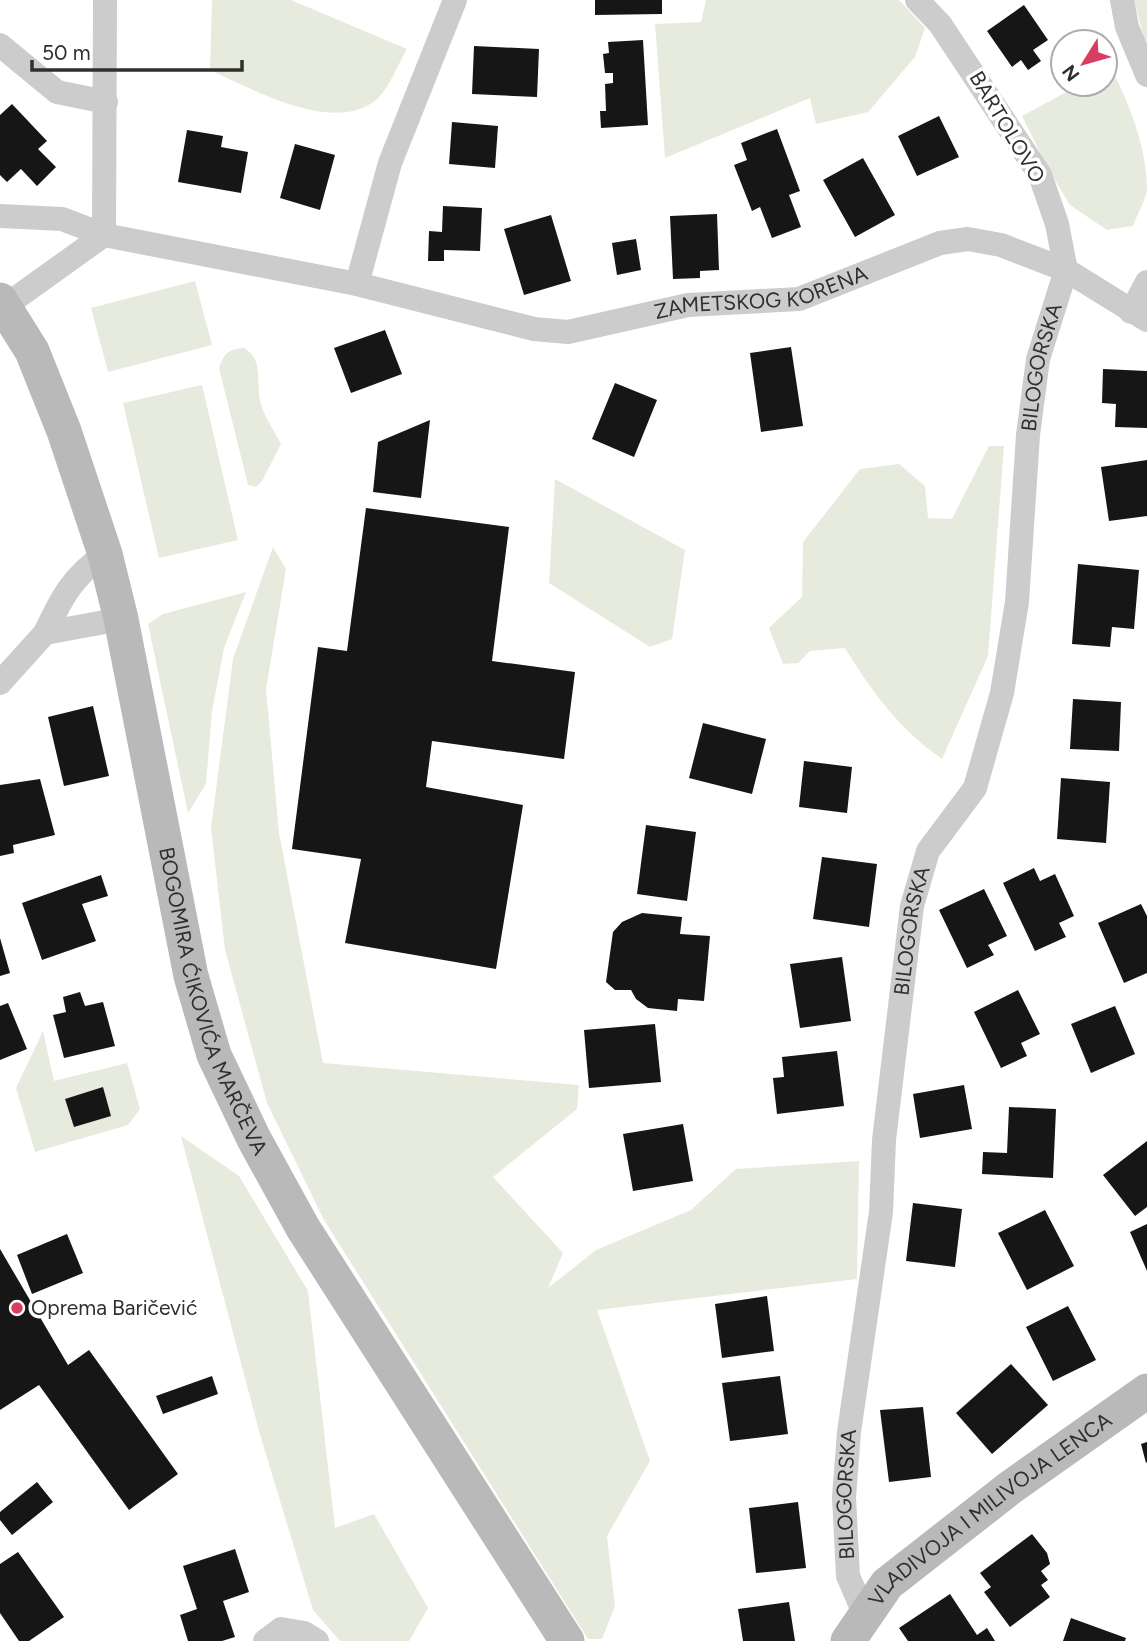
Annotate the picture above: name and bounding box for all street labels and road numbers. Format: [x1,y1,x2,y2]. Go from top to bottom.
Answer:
street label: BARTOLOVO [964,67,1050,187]
street label: ZAMETSKOG KORENA [652,260,871,324]
street label: BILOGORSKA [1016,300,1067,433]
street label: BOGOMIRA ĆIKOVIĆA MARČEVA [154,845,273,1159]
street label: BILOGORSKA [888,863,935,997]
street label: VLADIVOJA I MILIVOJA LENCA [863,1407,1116,1611]
street label: BILOGORSKA [831,1428,861,1560]

